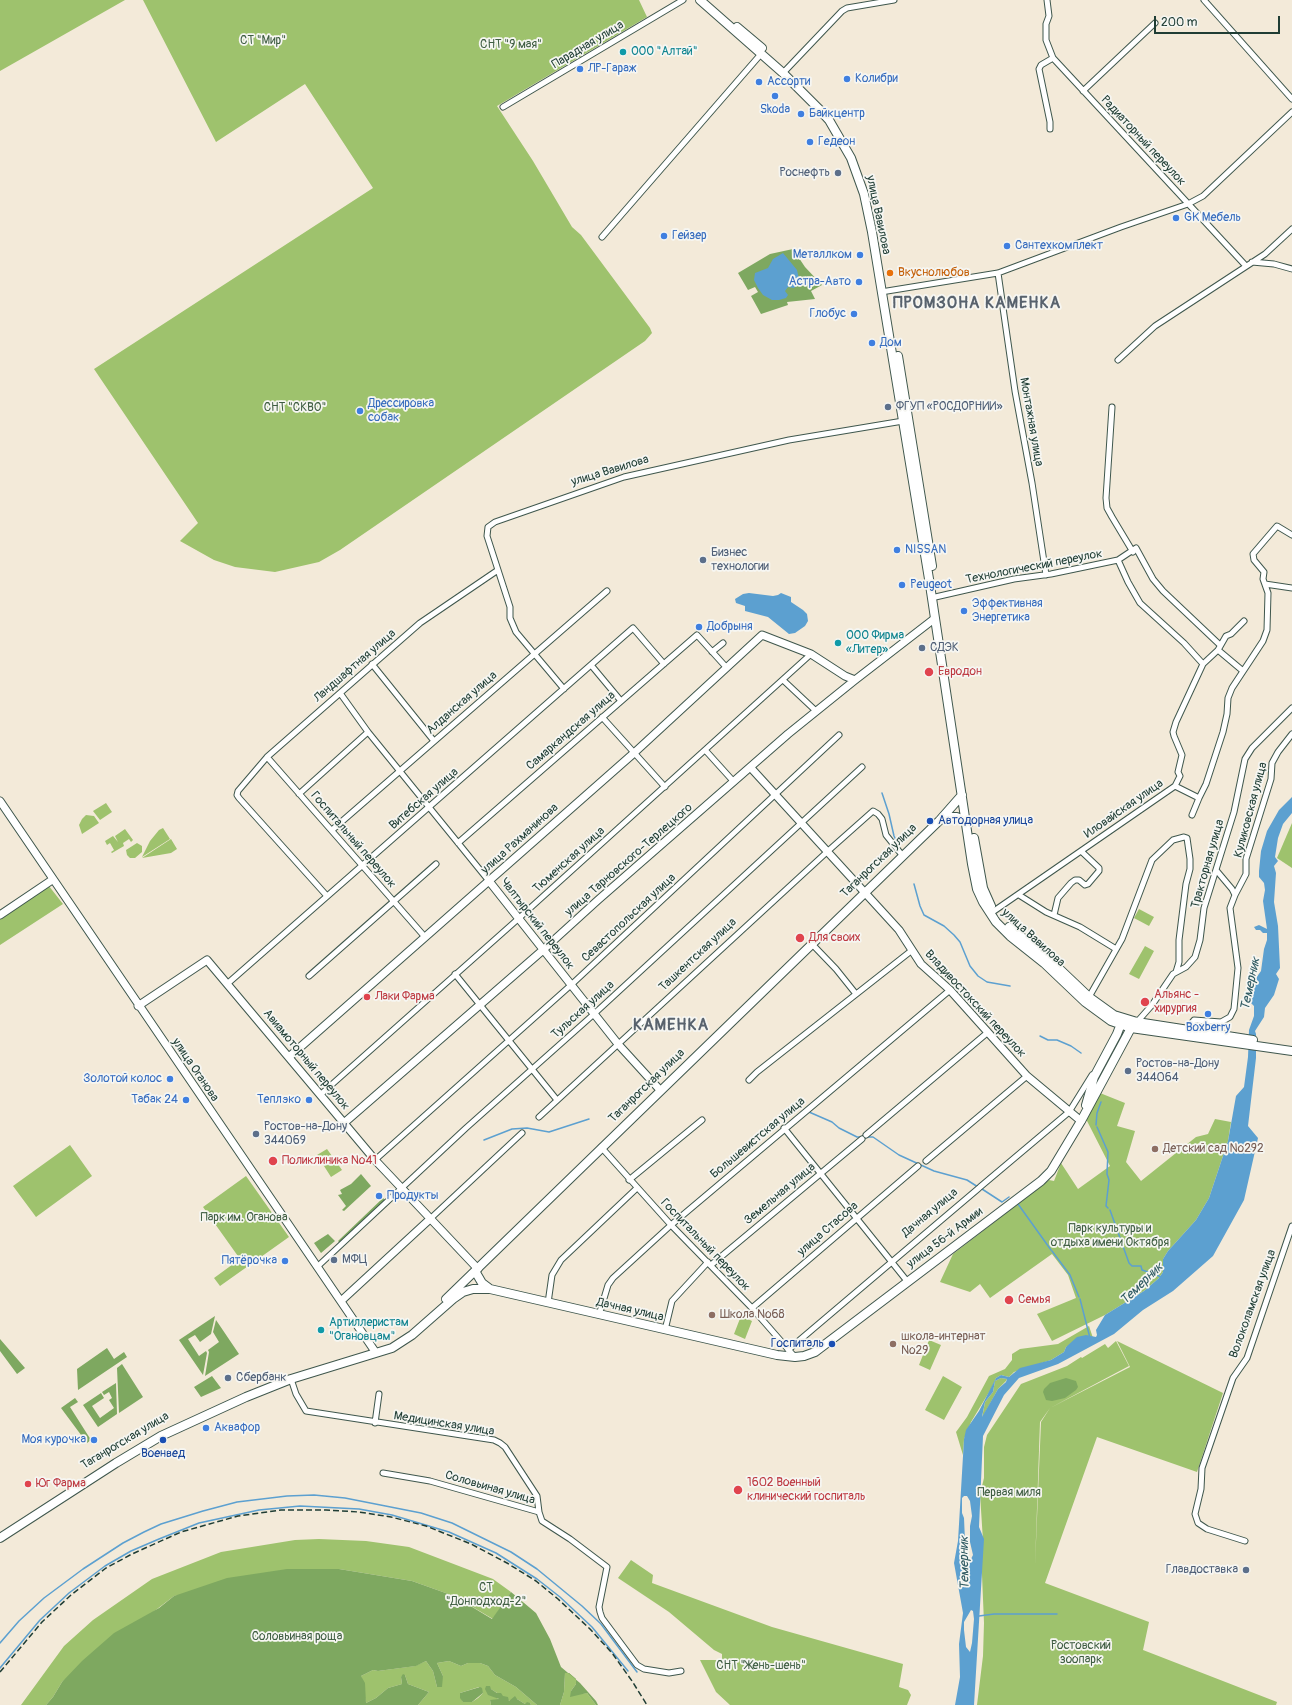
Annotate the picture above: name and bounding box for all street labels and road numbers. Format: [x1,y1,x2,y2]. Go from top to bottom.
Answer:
street label: Парадная улица [550,18,626,72]
street label: Радиаторный переулок [1098,93,1188,189]
street label: улица Вавилова [863,174,893,256]
street label: Монтажная улица [1016,376,1046,468]
street label: улица Вавилова [569,452,651,490]
street label: Технологический переулок [964,547,1104,587]
street label: Ландшафтная улица [311,626,399,706]
street label: Алданская улица [424,668,500,738]
street label: Самаркандская улица [524,688,618,774]
street label: Куликовская улица [1231,761,1271,859]
street label: Витебская улица [386,765,462,833]
street label: Иловайская улица [1082,776,1166,842]
street label: Госпитальный переулок [307,789,399,891]
street label: улица Рахманинова [478,801,562,877]
street label: улица Тарновского-Терлецкого [562,801,696,919]
street label: Тракторная улица [1188,818,1228,910]
street label: Таганрогская улица [838,821,920,901]
street label: Тюменская улица [530,824,608,896]
street label: Севастопольская улица [579,871,679,965]
street label: Чалтырский переулок [497,875,577,973]
street label: улица Вавилова [998,906,1068,970]
street label: Ташкентская улица [656,915,740,995]
street label: Владивостокский переулок [921,947,1029,1061]
street label: Тульская улица [549,978,617,1042]
street label: Авиамоторный переулок [260,1007,352,1113]
street label: улица Оганова [168,1035,222,1105]
street label: Таганрогская улица [606,1046,688,1126]
street label: Большевистская улица [708,1094,808,1182]
street label: Земельная улица [741,1160,819,1228]
street label: Дачная улица [899,1185,961,1241]
street label: Госпитальный переулок [657,1196,753,1294]
street label: улица Стасова [795,1199,861,1259]
street label: улица 56-й Армии [904,1205,986,1271]
street label: Волоколамская улица [1227,1248,1279,1360]
street label: Дачная улица [595,1295,665,1325]
street label: Таганрогская улица [78,1409,172,1473]
street label: Медицинская улица [393,1409,495,1439]
street label: Соловьиная улица [443,1468,537,1508]

